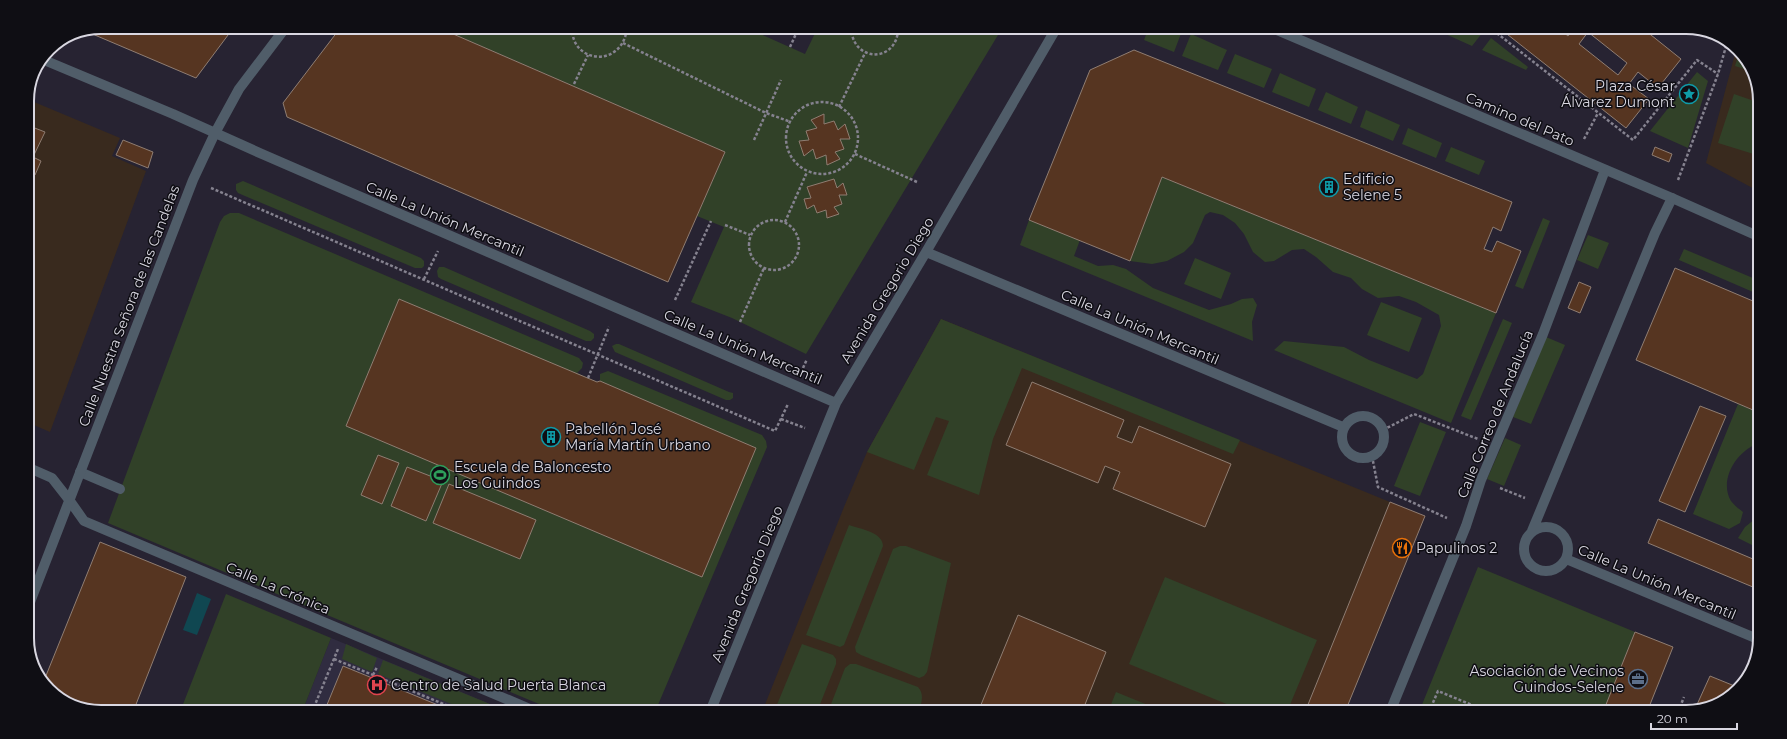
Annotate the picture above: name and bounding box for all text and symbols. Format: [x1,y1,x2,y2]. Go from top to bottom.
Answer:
place label: Plaza César Álvarez Dumont [1561,77,1675,111]
place icon: Plaza César Álvarez Dumont [1678,83,1700,105]
street label: Camino del Pato [1463,88,1577,150]
place label: Edificio Selene 5 [1343,170,1402,204]
building icon: Edificio Selene 5 [1318,176,1340,198]
street label: Calle La Unión Mercantil [363,177,527,261]
street label: Calle Nuestra Señora de las Candelas [75,183,184,429]
street label: Avenida Gregorio Diego [836,214,938,366]
street label: Calle La Unión Mercantil [1058,285,1222,369]
street label: Calle La Unión Mercantil [661,305,825,389]
street label: Calle Correo de Andalucía [1453,327,1537,501]
place label: Pabellón José María Martín Urbano [565,420,711,454]
building icon: Pabellón José María Martín Urbano [540,426,562,448]
place label: Escuela de Baloncesto Los Guindos [454,458,611,492]
sports icon: Escuela de Baloncesto Los Guindos [429,464,451,486]
street label: Avenida Gregorio Diego [707,503,787,665]
restaurant icon: Papulinos 2 [1391,537,1413,559]
place label: Papulinos 2 [1416,539,1497,557]
street label: Calle La Unión Mercantil [1575,540,1739,624]
street label: Calle La Crónica [223,558,333,618]
place label: Asociación de Vecinos Guindos-Selene [1469,662,1624,696]
office icon: Asociación de Vecinos Guindos-Selene [1627,668,1649,690]
hospital icon: Centro de Salud Puerta Blanca [366,674,388,696]
place label: Centro de Salud Puerta Blanca [391,676,606,694]
scale bar [1651,705,1737,731]
text: 20 m [1657,711,1688,726]

